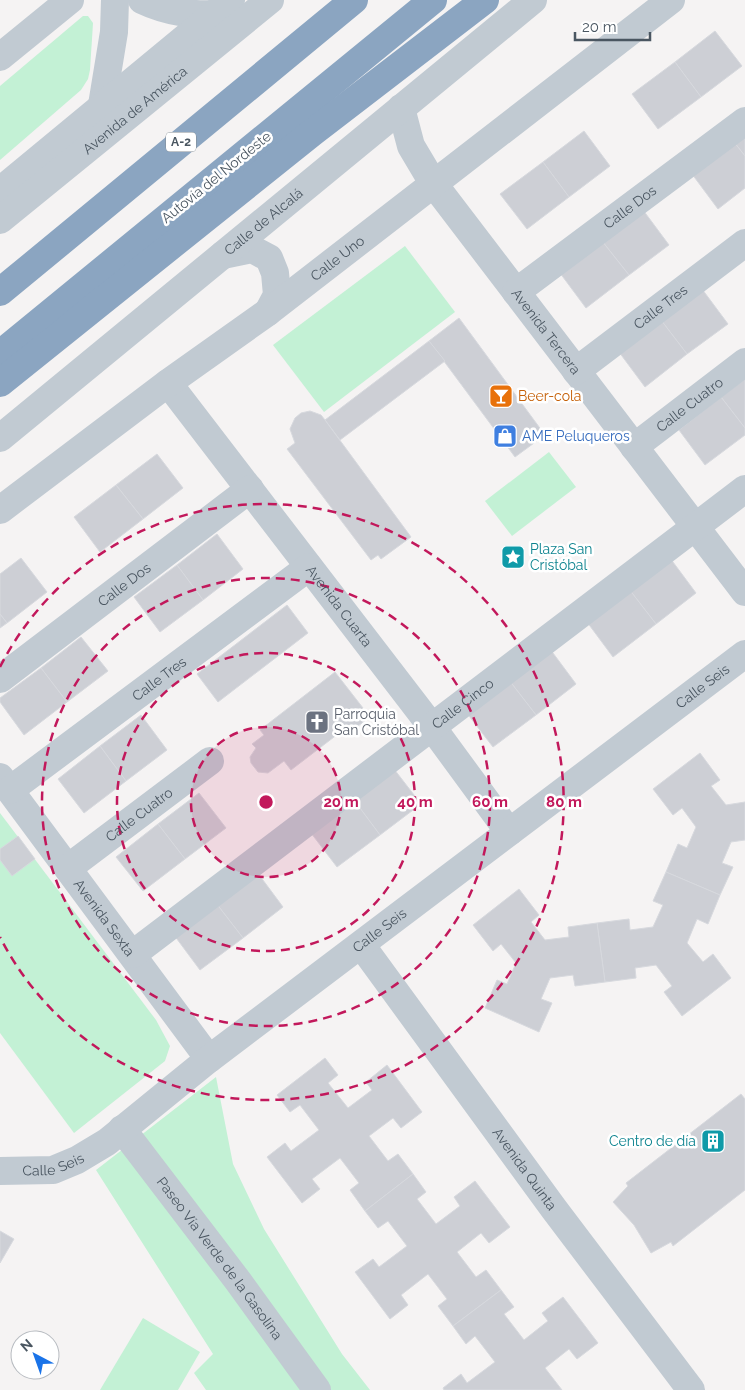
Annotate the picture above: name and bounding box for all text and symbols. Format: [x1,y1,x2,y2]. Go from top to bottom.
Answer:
scale bar [575,10,650,42]
text: 20 m [582,18,617,36]
street label: Avenida de América [80,63,190,157]
street label: Autovía del Nordeste [158,128,274,226]
road number: A-2 [166,132,196,152]
street label: Calle Dos [600,182,660,232]
street label: Calle de Alcalá [221,185,306,258]
street label: Calle Uno [307,232,367,284]
street label: Calle Tres [630,281,691,332]
street label: Avenida Tercera [508,285,584,377]
street label: Calle Cuatro [653,374,726,435]
bar icon: Beer-cola [488,383,514,409]
place label: Beer-cola [518,388,581,404]
shop icon: AME Peluqueros [492,423,518,449]
place label: AME Peluqueros [522,428,630,444]
place label: Plaza San Cristóbal [530,541,593,573]
place icon: Plaza San Cristóbal [500,544,526,570]
street label: Calle Dos [95,559,154,610]
street label: Avenida Cuarta [303,562,375,650]
street label: Calle Tres [129,653,189,704]
street label: Calle Seis [672,661,733,712]
street label: Calle Cinco [429,675,497,732]
place label: Parroquia San Cristóbal [334,706,419,738]
church icon: Parroquia San Cristóbal [304,709,330,735]
street label: Calle Cuatro [102,784,176,845]
centre of rings [257,793,275,811]
text: 20 m [323,793,359,811]
text: 40 m [397,793,433,811]
text: 60 m [472,793,508,811]
text: 80 m [546,793,582,811]
street label: Avenida Sexta [71,876,138,959]
street label: Calle Seis [349,905,410,956]
street label: Avenida Quinta [489,1125,560,1213]
building icon: Centro de día [700,1128,726,1154]
place label: Centro de día [609,1133,696,1149]
street label: Calle Seis [22,1150,87,1179]
street label: Paseo Vía Verde de la Gasolina [154,1174,286,1343]
north arrow [10,1330,60,1380]
text: N [17,1336,36,1355]

